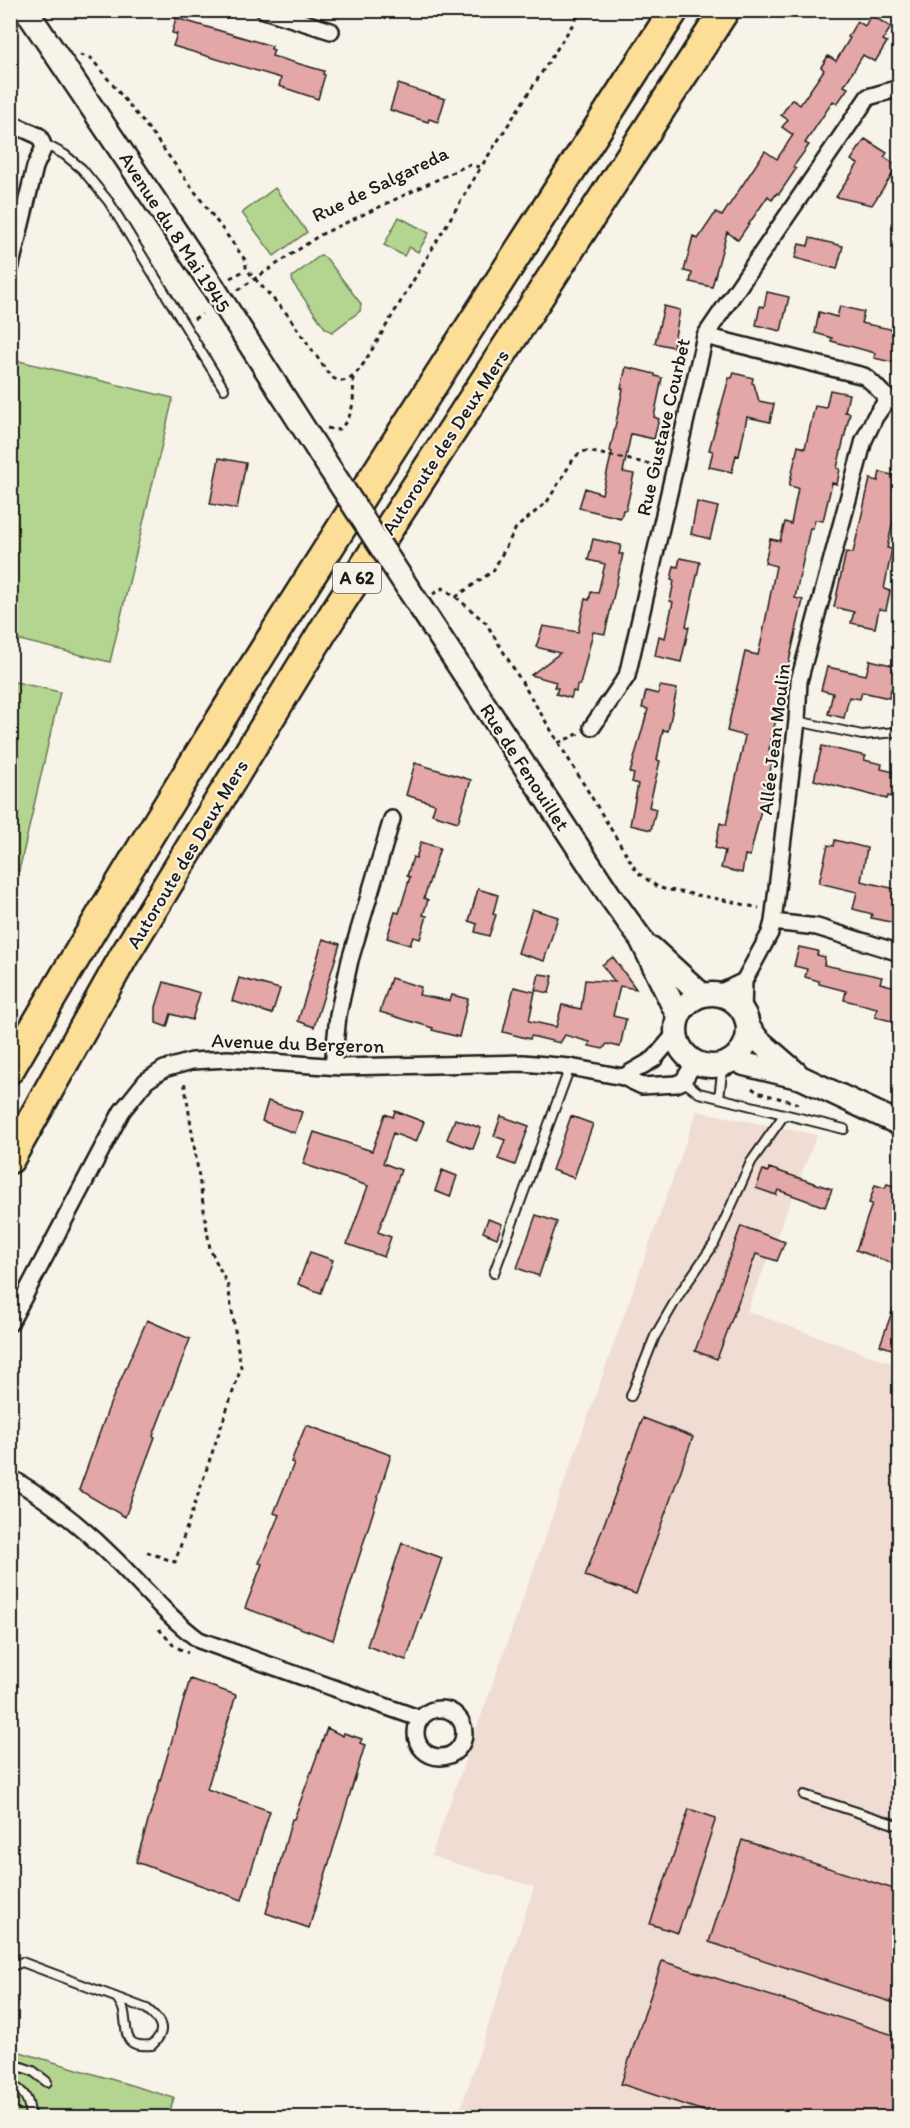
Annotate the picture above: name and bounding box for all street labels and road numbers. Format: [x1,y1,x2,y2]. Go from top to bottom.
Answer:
street label: Rue de Salgareda [308,140,452,227]
street label: Avenue du 8 Mai 1945 [114,147,236,317]
street label: Rue Gustave Courbet [631,336,695,518]
street label: Autoroute des Deux Mers [376,345,514,539]
road number: A 62 [333,563,381,593]
street label: Allée Jean Moulin [753,662,795,816]
street label: Rue de Fenouillet [475,699,575,836]
street label: Autoroute des Deux Mers [121,755,253,953]
street label: Avenue du Bergeron [211,1028,385,1058]

